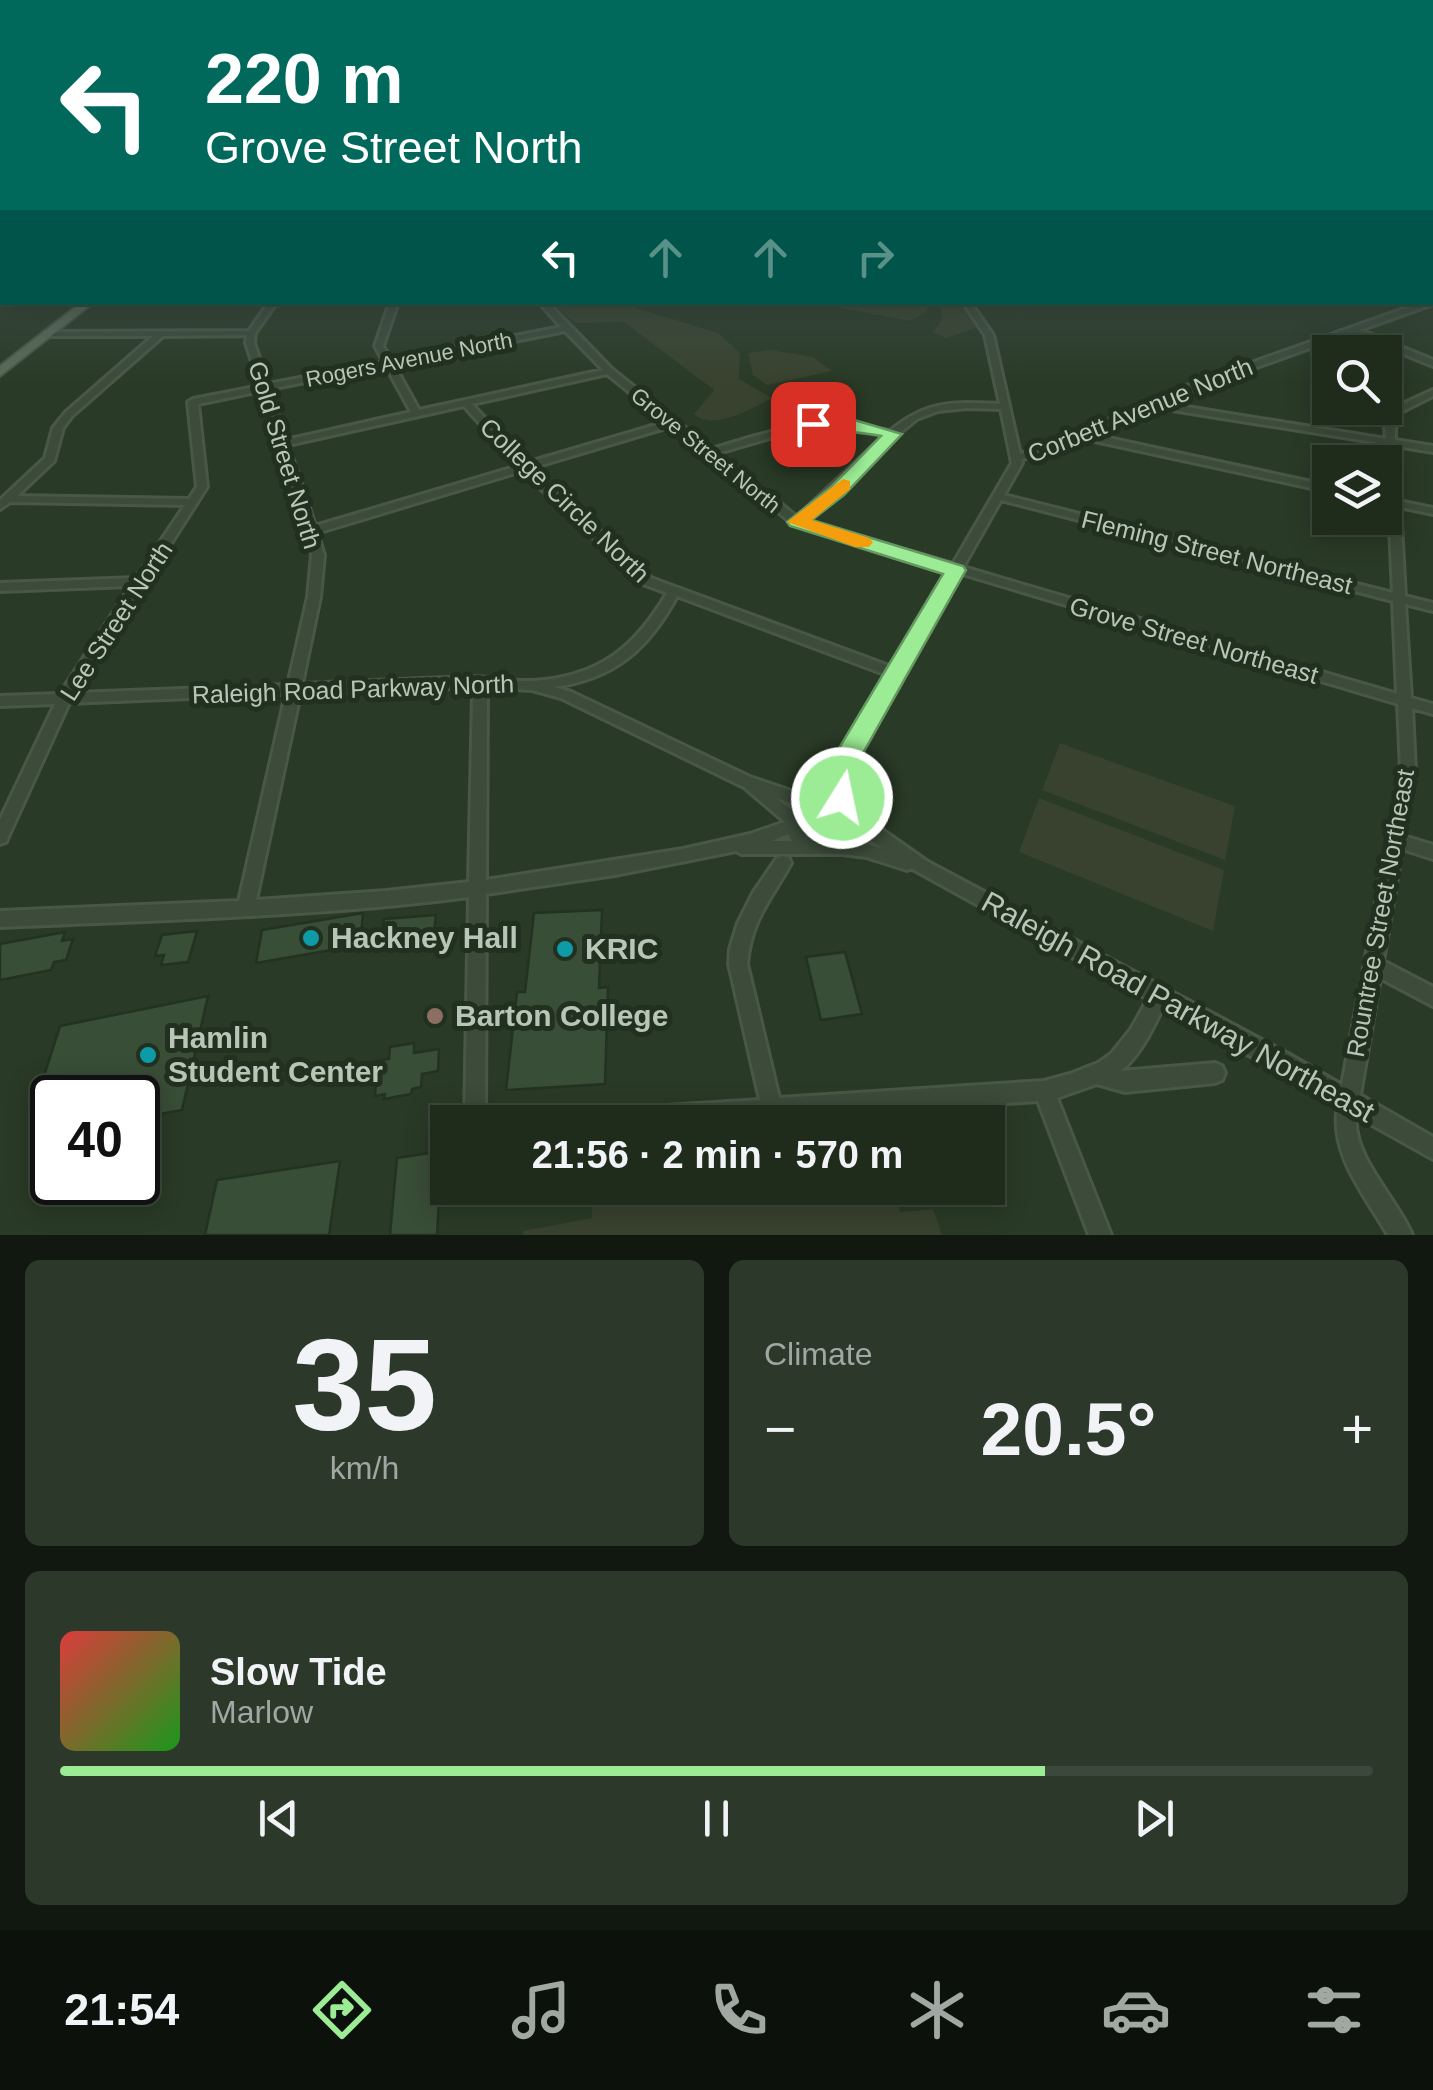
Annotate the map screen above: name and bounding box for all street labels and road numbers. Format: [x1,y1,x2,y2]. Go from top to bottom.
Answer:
street label: Rogers Avenue North [304,327,515,392]
street label: Corbett Avenue North [1024,352,1256,468]
street label: Gold Street North [243,358,327,552]
street label: Grove Street North [626,383,785,518]
street label: College Circle North [475,412,655,588]
street label: Fleming Street Northeast [1079,505,1355,599]
street label: Lee Street North [54,536,178,706]
street label: Grove Street Northeast [1067,591,1321,689]
street label: Raleigh Road Parkway North [191,669,515,709]
street label: Rountree Street Northeast [1341,767,1419,1059]
street label: Raleigh Road Parkway Northeast [976,885,1381,1129]

